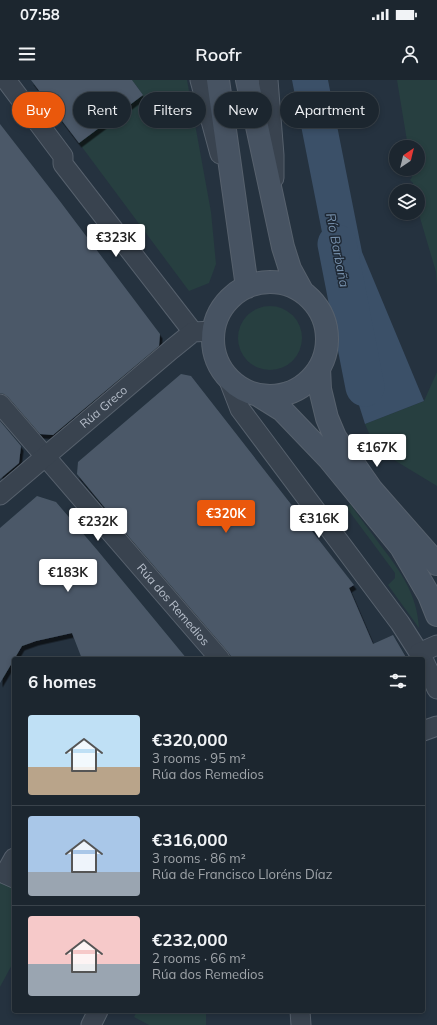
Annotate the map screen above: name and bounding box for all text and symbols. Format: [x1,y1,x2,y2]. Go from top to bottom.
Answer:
text: 07:58 [20,5,60,24]
icon: menu [16,43,38,65]
text: Roofr [195,43,242,66]
icon: person [399,43,421,65]
chip: Buy [12,92,65,128]
chip: Rent [73,92,131,128]
chip: Filters [139,92,206,128]
chip: New [214,92,272,128]
chip: Apartment [280,92,379,128]
north arrow [389,140,425,176]
map controls [389,140,425,220]
button: layers [389,184,425,220]
water label: Río Barbaña [323,212,353,289]
pin: €323K [88,224,144,258]
text: €323K [96,229,136,245]
street label: Rúa Greco [76,382,130,431]
pin: €167K [349,434,405,468]
text: €167K [357,439,397,455]
pin: €320K [198,500,254,534]
text: €320K [206,505,246,521]
pin: €316K [291,505,347,539]
pin: €232K [70,508,126,542]
text: €316K [299,510,339,526]
text: €232K [78,513,118,529]
pin: €183K [40,559,96,593]
street label: Rúa dos Remedios [134,560,213,648]
text: €183K [48,564,88,580]
icon: filters [387,670,409,692]
text: 6 homes [28,671,96,692]
text: €320,000 [152,729,228,750]
icon: home [60,731,108,779]
text: 3 rooms · 95 m² [152,750,246,766]
text: Rúa dos Remedios [152,766,264,782]
text: €316,000 [152,829,228,850]
icon: home [60,832,108,880]
text: 3 rooms · 86 m² [152,850,246,866]
text: Rúa de Francisco Lloréns Díaz [152,866,332,882]
text: €232,000 [152,929,228,950]
icon: home [60,932,108,980]
text: 2 rooms · 66 m² [152,950,246,966]
text: Rúa dos Remedios [152,966,264,982]

